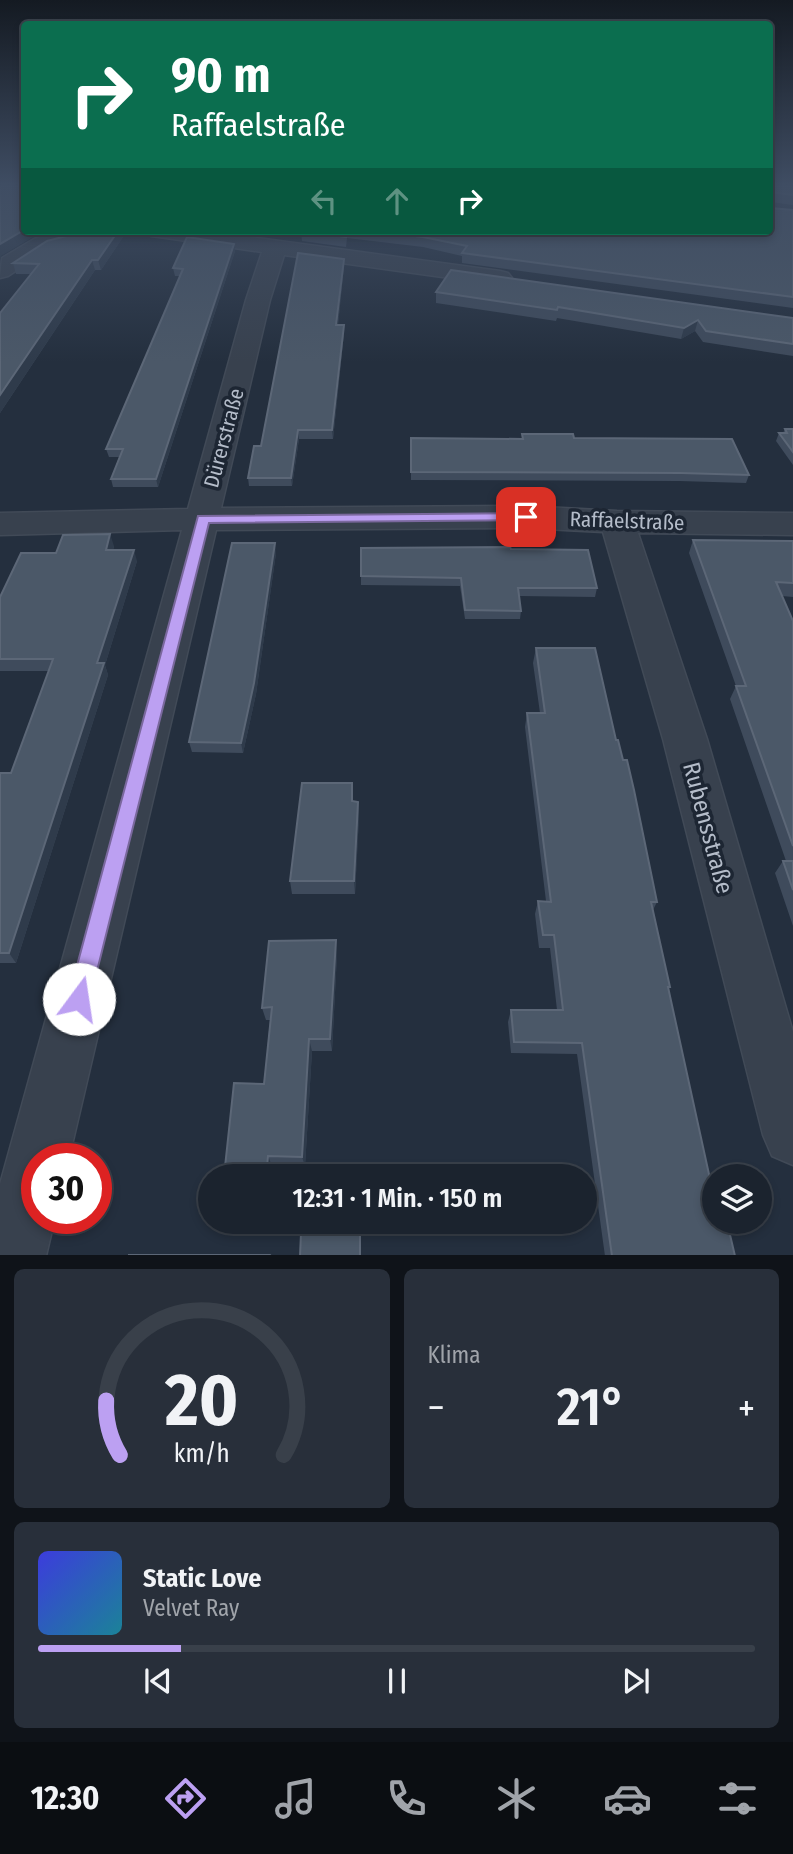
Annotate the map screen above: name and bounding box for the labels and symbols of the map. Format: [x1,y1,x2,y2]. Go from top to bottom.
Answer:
street label: Dürerstraße [198,385,250,491]
pin [496,487,556,547]
street label: Raffaelstraße [569,506,685,536]
street label: Rubensstraße [677,759,739,897]
position arrow [42,962,116,1036]
speed limit sign: 30 [21,1143,112,1234]

